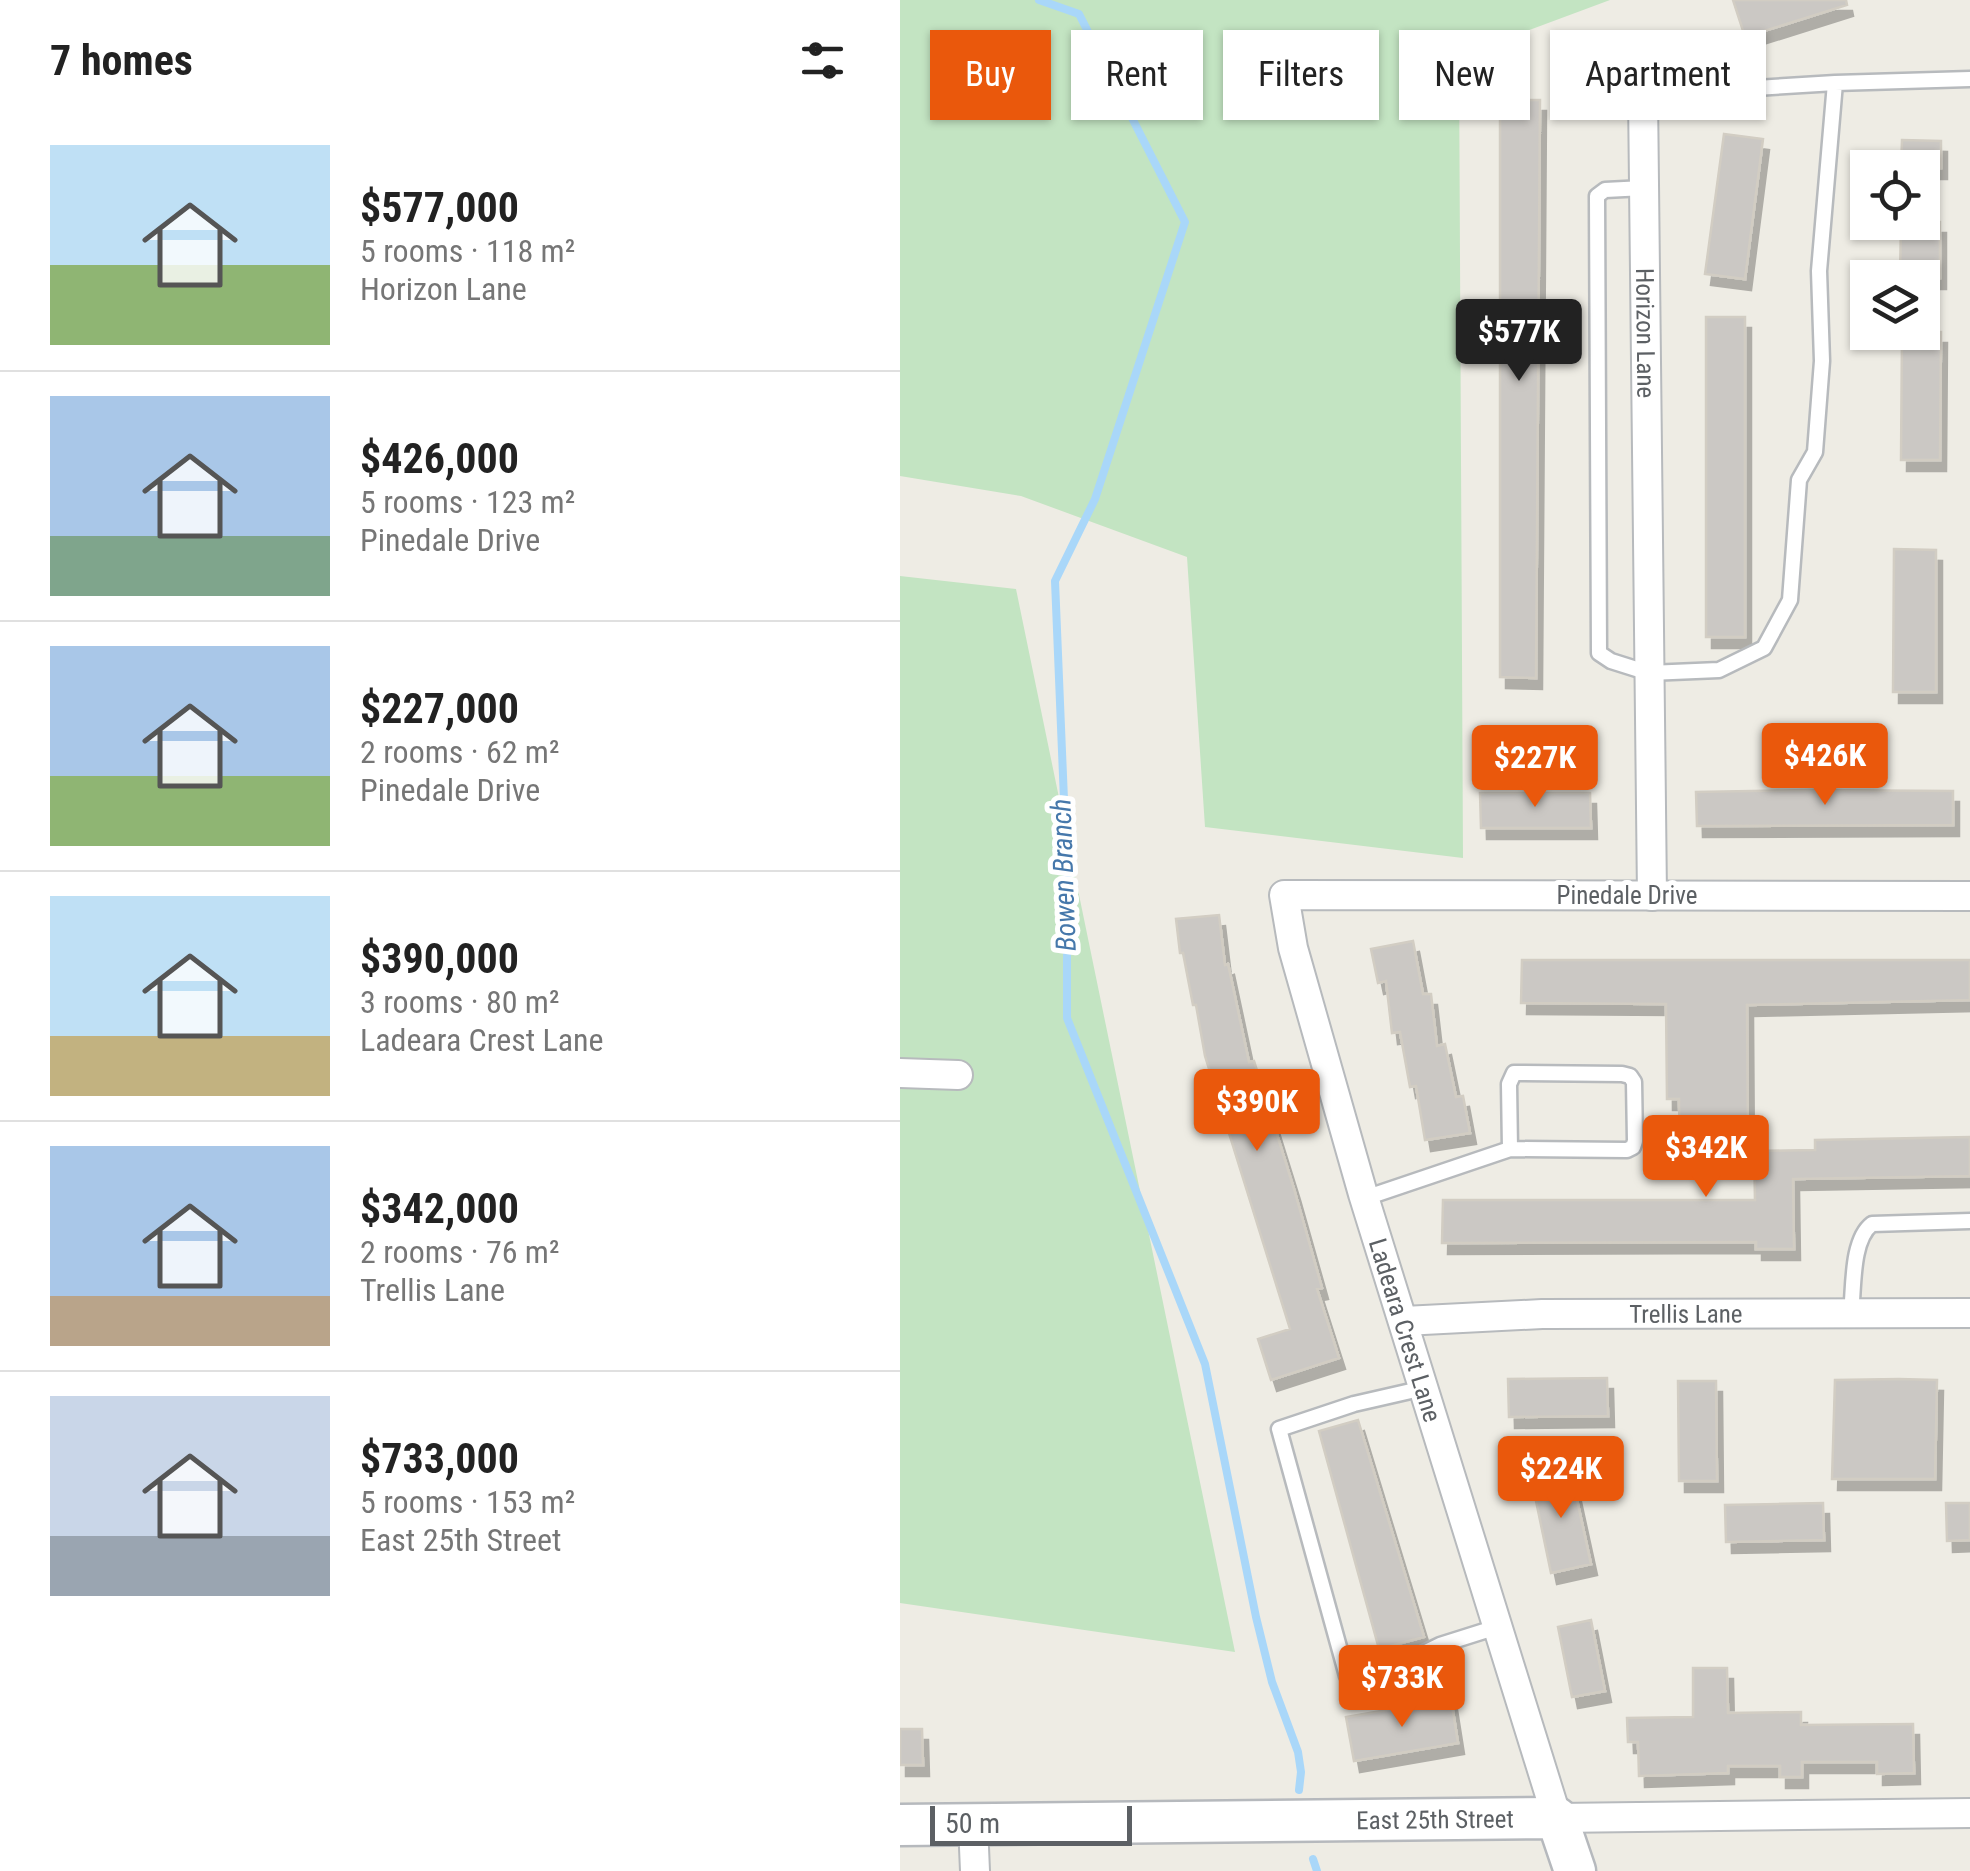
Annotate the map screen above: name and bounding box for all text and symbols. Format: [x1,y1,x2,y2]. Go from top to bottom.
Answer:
chip: Buy [930,30,1051,120]
chip: Rent [1071,30,1203,120]
chip: Filters [1223,30,1379,120]
chip: New [1399,30,1530,120]
chip: Apartment [1550,30,1766,120]
icon: filters [795,33,850,88]
text: 7 homes [50,36,193,85]
map controls [1850,150,1940,350]
button: locate [1850,150,1940,240]
text: $577,000 [360,183,519,232]
icon: home [130,185,250,305]
text: 5 rooms · 118 m² [360,232,575,270]
button: layers [1850,260,1940,350]
street label: Horizon Lane [1630,268,1660,398]
text: Horizon Lane [360,270,527,308]
pin: $577K [1449,299,1589,384]
text: $577K [1478,312,1560,350]
text: $426,000 [360,434,519,483]
icon: home [130,436,250,556]
text: 5 rooms · 123 m² [360,483,575,521]
text: Pinedale Drive [360,521,540,559]
text: $227,000 [360,684,519,733]
icon: home [130,686,250,806]
pin: $426K [1755,723,1895,808]
pin: $227K [1465,725,1605,810]
text: 2 rooms · 62 m² [360,733,559,771]
text: $426K [1784,736,1866,774]
text: $227K [1494,738,1576,776]
text: Pinedale Drive [360,771,540,809]
water label: Bowen Branch [1044,798,1083,952]
street label: Pinedale Drive [1557,881,1697,910]
text: $390,000 [360,934,519,983]
icon: home [130,936,250,1056]
text: 3 rooms · 80 m² [360,983,559,1021]
text: Ladeara Crest Lane [360,1021,604,1059]
pin: $390K [1187,1069,1327,1154]
text: $390K [1216,1082,1298,1120]
pin: $342K [1636,1115,1776,1200]
text: $342K [1665,1128,1747,1166]
text: $342,000 [360,1184,519,1233]
icon: home [130,1186,250,1306]
text: 2 rooms · 76 m² [360,1233,559,1271]
street label: Ladeara Crest Lane [1363,1235,1447,1425]
text: Trellis Lane [360,1271,505,1309]
street label: Trellis Lane [1629,1300,1743,1329]
text: $733,000 [360,1434,519,1483]
icon: home [130,1436,250,1556]
pin: $224K [1491,1436,1631,1521]
text: $224K [1520,1449,1602,1487]
text: 5 rooms · 153 m² [360,1483,575,1521]
text: East 25th Street [360,1521,561,1559]
pin: $733K [1332,1645,1472,1730]
text: $733K [1361,1658,1443,1696]
scale bar [930,1801,1132,1846]
street label: East 25th Street [1356,1804,1514,1835]
text: 50 m [945,1807,1000,1840]

